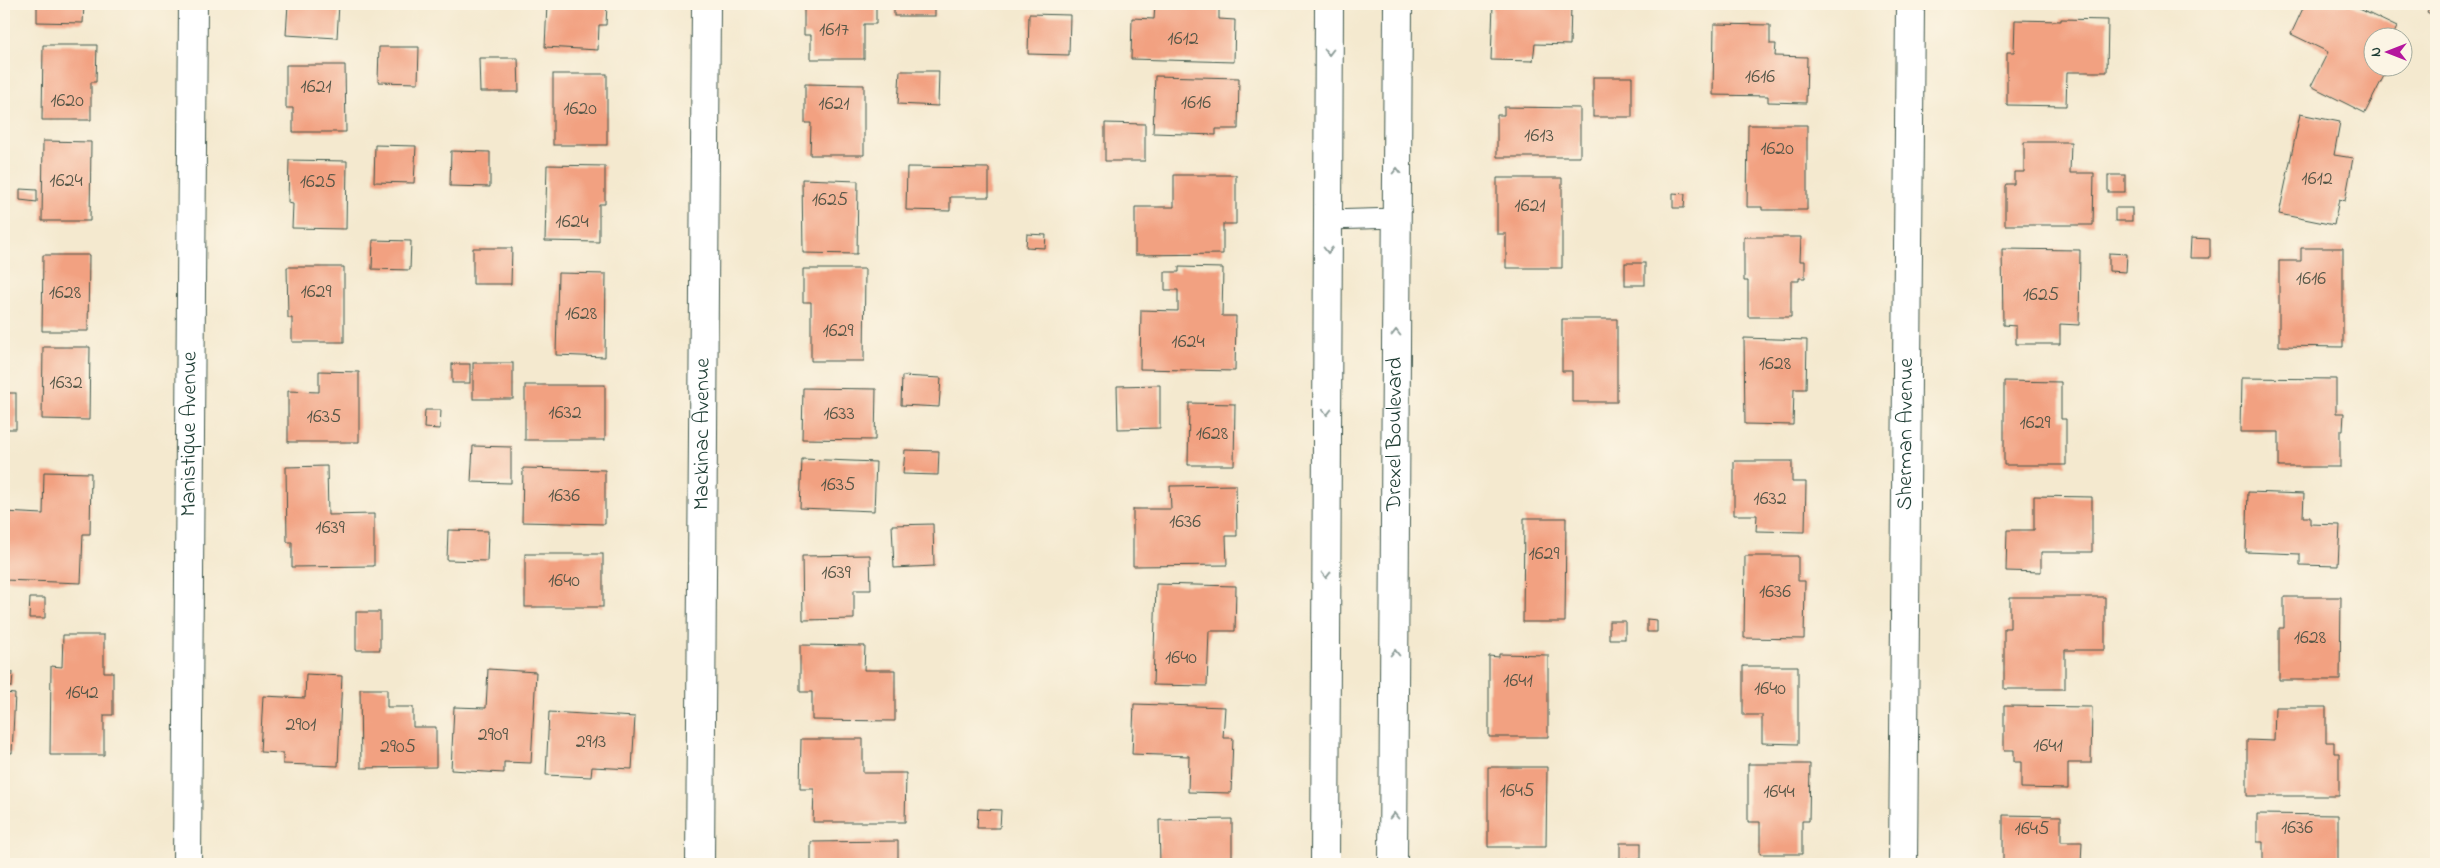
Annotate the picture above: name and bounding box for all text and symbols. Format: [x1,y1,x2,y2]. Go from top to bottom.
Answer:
house number: 1617 [819,16,849,45]
house number: 1612 [1167,25,1199,54]
north arrow [2362,28,2412,78]
text: N [2366,47,2387,57]
one-way arrow [1324,49,1334,57]
house number: 1616 [1745,63,1775,92]
house number: 1621 [300,73,332,102]
house number: 1620 [50,87,84,116]
house number: 1616 [1181,89,1211,118]
house number: 1621 [818,90,850,119]
house number: 1620 [563,95,597,124]
house number: 1613 [1524,122,1554,151]
house number: 1620 [1760,135,1794,164]
house number: 1612 [2301,165,2333,194]
one-way arrow [1392,166,1402,174]
house number: 1624 [49,167,83,196]
house number: 1625 [300,168,336,197]
house number: 1625 [812,186,848,215]
house number: 1621 [1514,192,1546,221]
house number: 1624 [555,208,589,237]
one-way arrow [1323,246,1333,254]
house number: 1616 [2296,265,2326,294]
house number: 1629 [300,278,332,307]
house number: 1628 [49,279,81,308]
house number: 1625 [2023,281,2059,310]
house number: 1628 [565,300,597,329]
house number: 1629 [822,317,854,346]
house number: 1624 [1171,328,1205,357]
one-way arrow [1391,329,1401,336]
house number: 1628 [1759,350,1791,379]
street label: Manistique Avenue [173,351,207,517]
street label: Drexel Boulevard [1379,357,1412,512]
street label: Mackinac Avenue [686,358,720,510]
street label: Sherman Avenue [1890,358,1923,510]
house number: 1632 [49,369,83,398]
house number: 1632 [548,399,582,428]
house number: 1633 [823,400,855,429]
house number: 1635 [307,403,341,432]
one-way arrow [1322,409,1332,417]
house number: 1629 [2019,409,2051,438]
house number: 1628 [1196,420,1228,449]
house number: 1635 [821,471,855,500]
house number: 1636 [548,482,580,511]
house number: 1632 [1753,485,1787,514]
house number: 1636 [1169,508,1201,537]
house number: 1639 [315,514,345,543]
house number: 1629 [1528,540,1560,569]
house number: 1639 [821,559,851,588]
house number: 1640 [548,567,580,596]
one-way arrow [1321,572,1331,579]
house number: 1636 [1759,578,1791,607]
house number: 1628 [2294,624,2326,653]
house number: 1640 [1165,644,1197,673]
one-way arrow [1389,649,1400,657]
house number: 1641 [1503,667,1533,696]
house number: 1640 [1754,675,1786,704]
house number: 1642 [65,679,99,708]
house number: 2901 [286,711,316,740]
house number: 2909 [478,721,508,750]
house number: 2913 [576,728,606,757]
house number: 1641 [2033,732,2063,761]
house number: 2905 [380,733,416,762]
house number: 1645 [1500,777,1534,806]
house number: 1644 [1763,778,1795,807]
one-way arrow [1389,811,1399,819]
house number: 1636 [2281,814,2313,843]
house number: 1645 [2015,815,2049,844]

